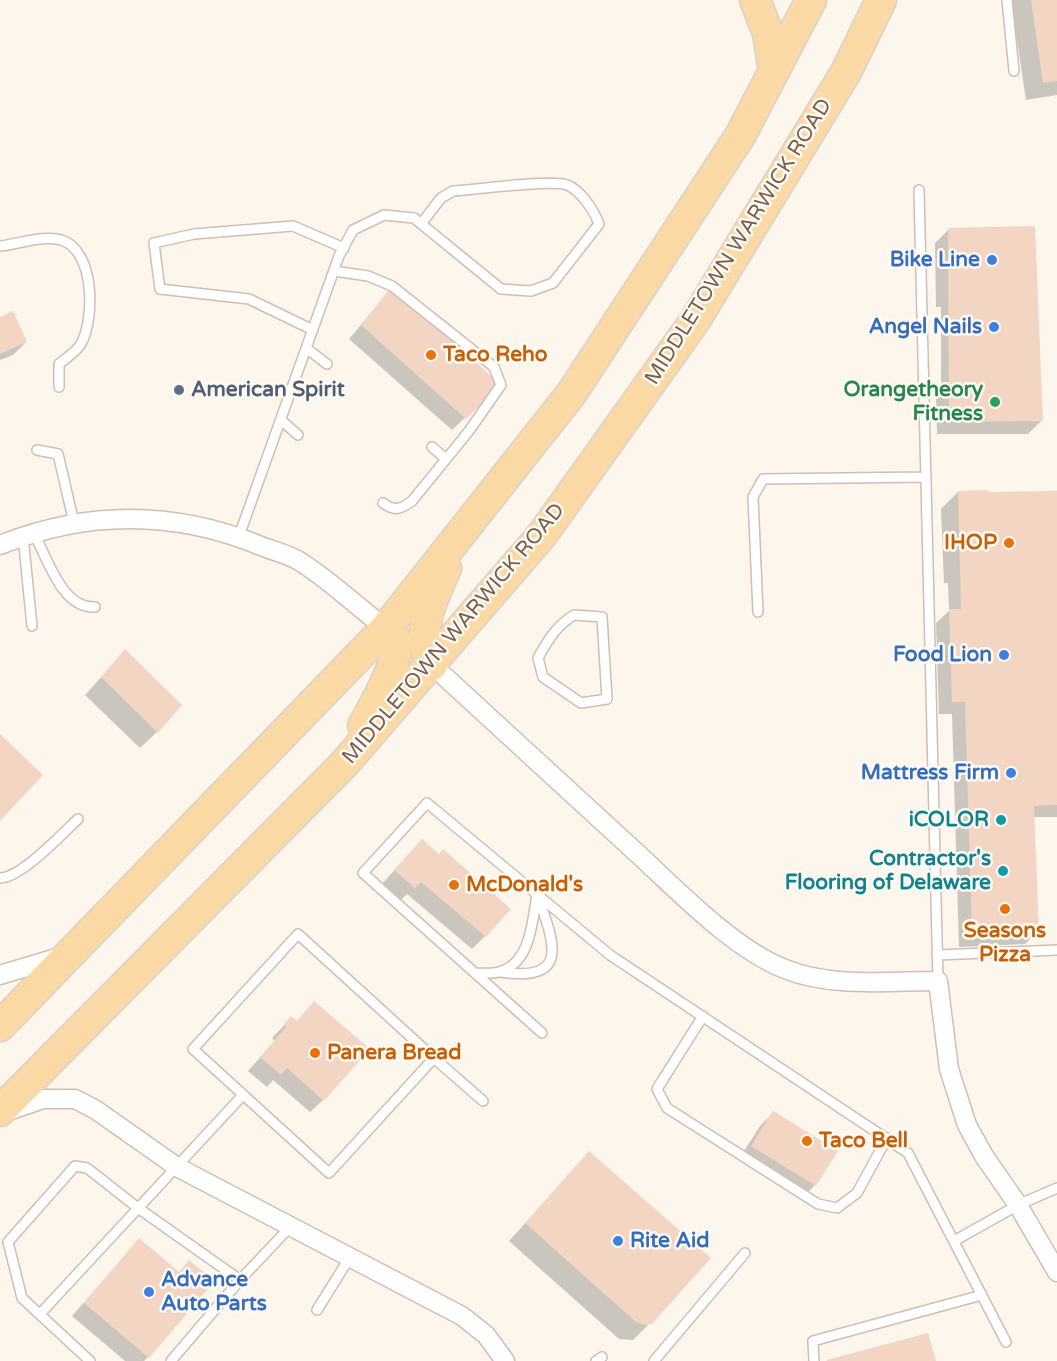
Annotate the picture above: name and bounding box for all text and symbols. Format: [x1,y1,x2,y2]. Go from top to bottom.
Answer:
street label: MIDDLETOWN WARWICK ROAD [640,94,838,390]
place label: Bike Line [890,247,980,273]
marker: Bike Line [985,253,999,267]
place label: Angel Nails [869,314,982,340]
marker: Angel Nails [987,320,1001,334]
place label: Taco Reho [443,342,548,368]
marker: Taco Reho [424,348,438,362]
place label: American Spirit [191,377,345,403]
place label: Orangetheory Fitness [844,377,983,427]
marker: American Spirit [172,383,186,397]
marker: Orangetheory Fitness [988,395,1002,409]
street label: MIDDLETOWN WARWICK ROAD [337,499,571,769]
place label: IHOP [944,530,997,556]
marker: IHOP [1002,536,1016,550]
place label: Food Lion [893,642,992,668]
marker: Food Lion [997,648,1011,662]
place label: Mattress Firm [861,760,999,786]
marker: Mattress Firm [1004,766,1018,780]
place label: iCOLOR [909,807,989,833]
marker: iCOLOR [994,813,1008,827]
place label: Contractor's Flooring of Delaware [785,846,991,896]
marker: Contractor's Flooring of Delaware [996,864,1010,878]
place label: McDonald's [466,872,583,898]
marker: McDonald's [447,878,461,892]
marker: Seasons Pizza [998,902,1012,916]
place label: Seasons Pizza [964,918,1046,968]
place label: Panera Bread [327,1040,461,1066]
marker: Panera Bread [308,1046,322,1060]
place label: Taco Bell [819,1128,908,1154]
marker: Taco Bell [800,1134,814,1148]
place label: Rite Aid [630,1228,709,1254]
marker: Rite Aid [611,1234,625,1248]
place label: Advance Auto Parts [161,1267,267,1317]
marker: Advance Auto Parts [142,1285,156,1299]

